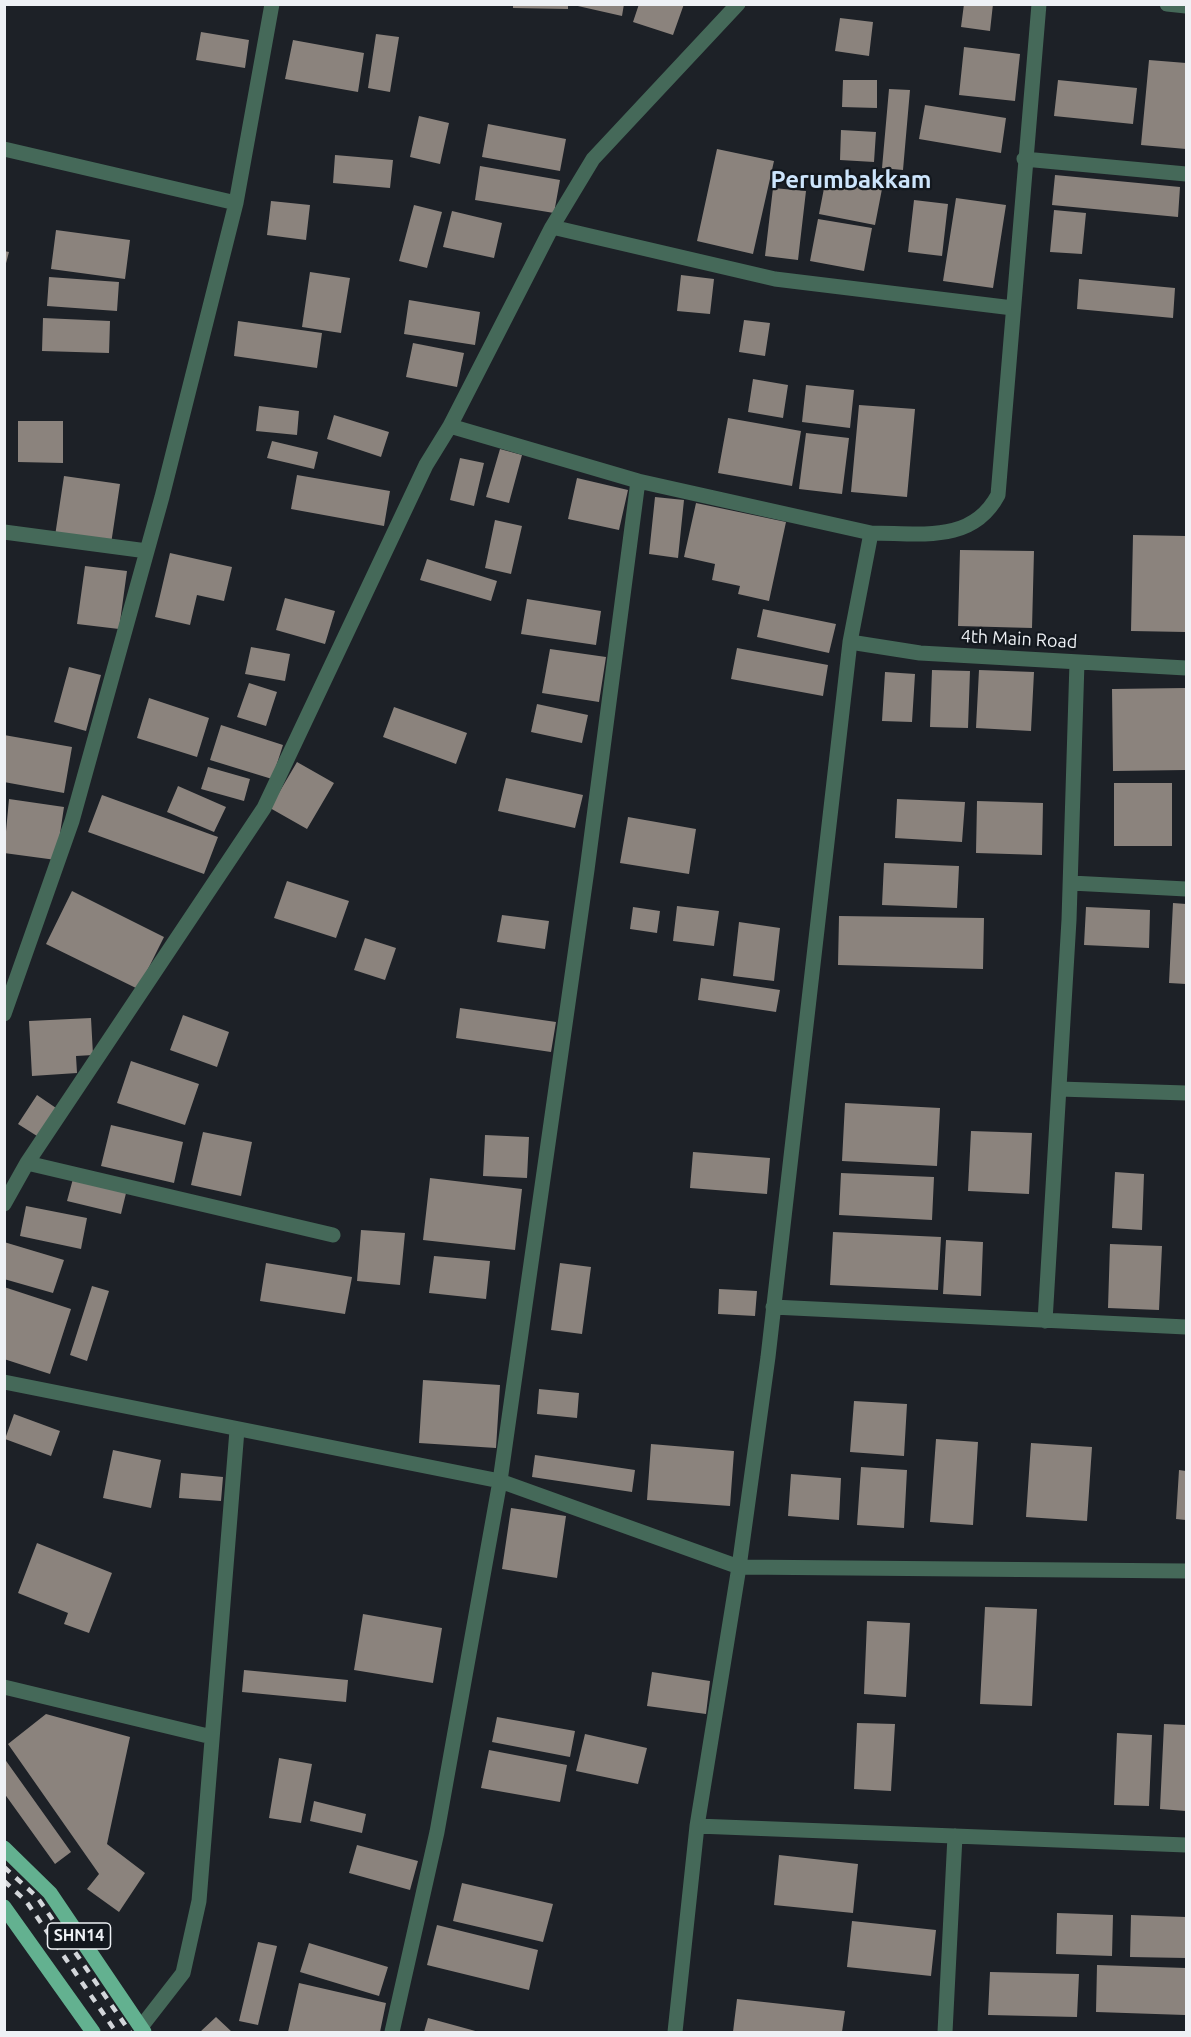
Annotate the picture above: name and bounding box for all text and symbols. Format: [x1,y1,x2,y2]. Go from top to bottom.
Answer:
district label: Perumbakkam [770,166,932,194]
street label: 4th Main Road [960,625,1078,653]
road number: SHN14 [48,1923,110,1949]

